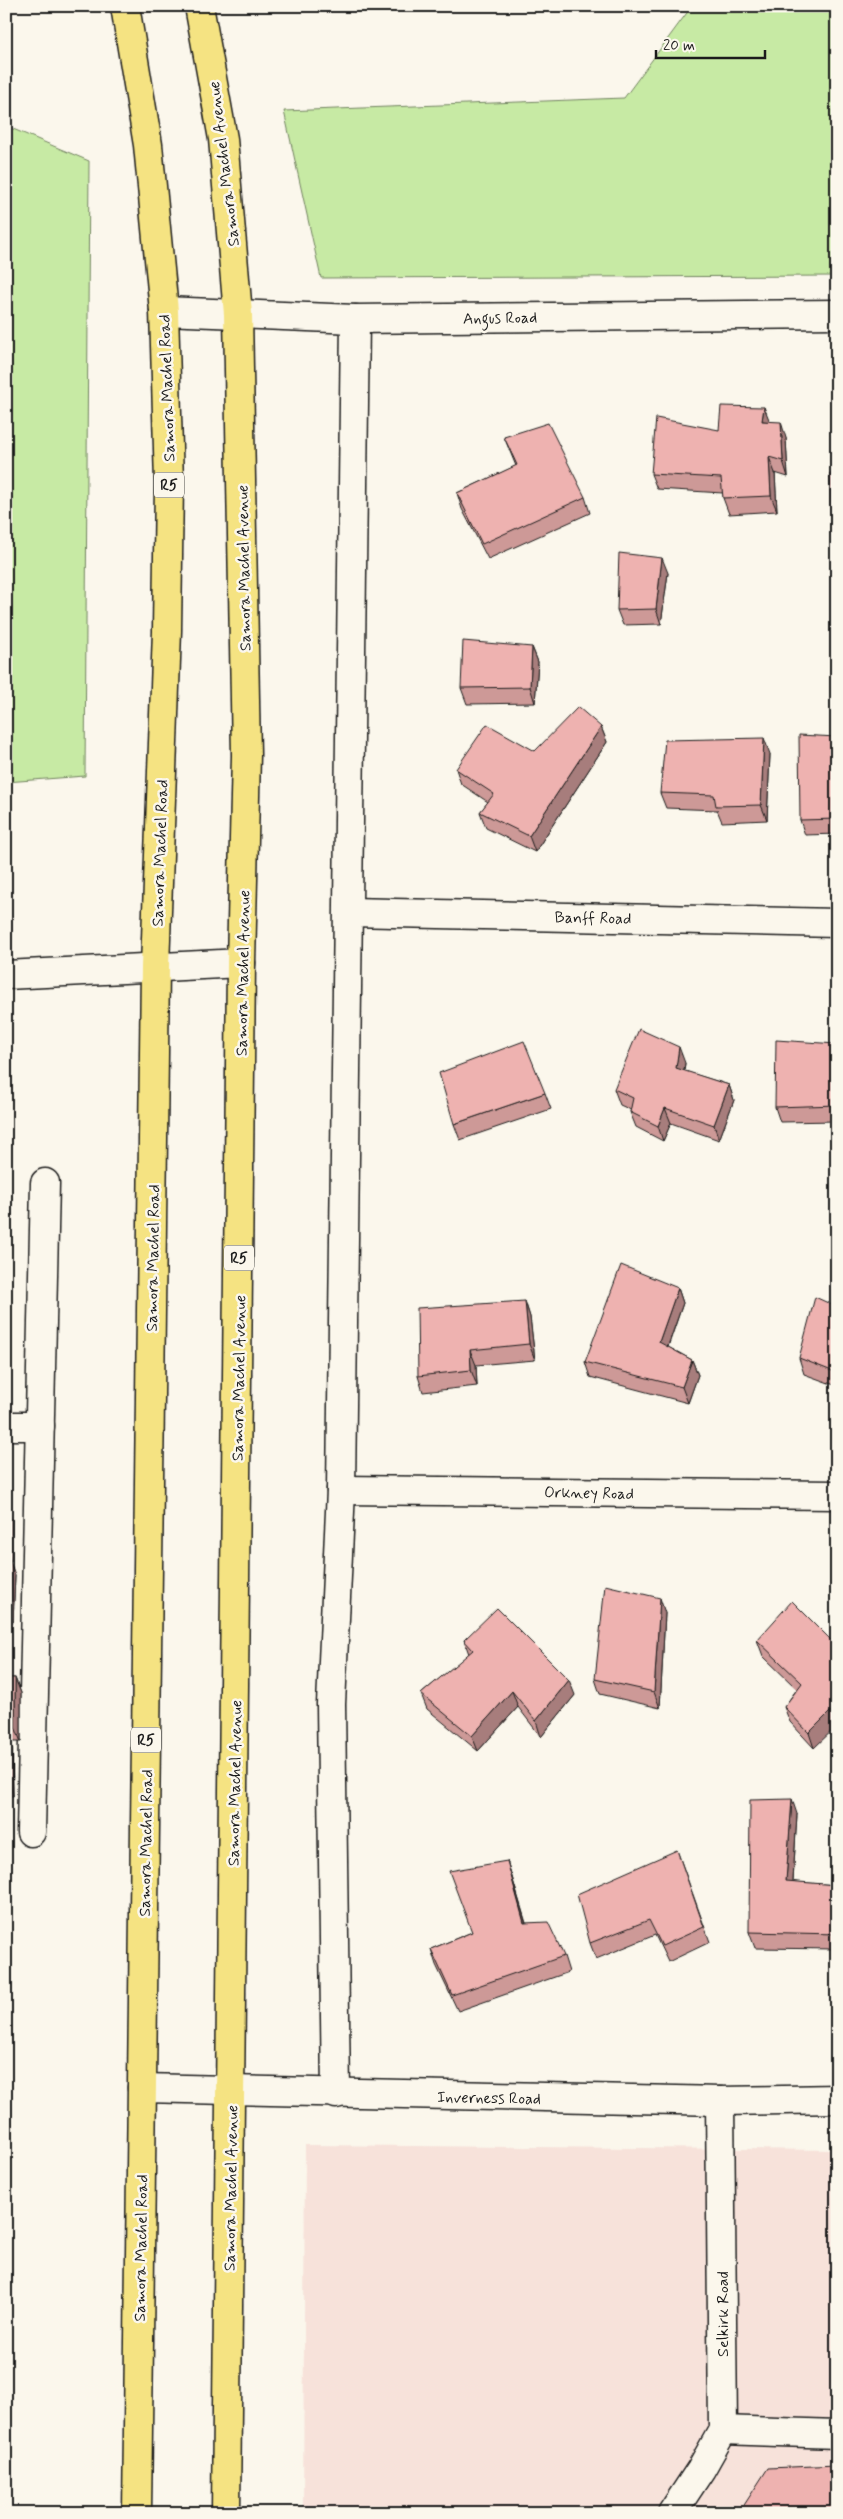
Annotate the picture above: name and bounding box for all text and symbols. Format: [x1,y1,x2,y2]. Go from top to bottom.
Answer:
scale bar [656,28,764,60]
text: 20 m [663,36,695,56]
street label: Samora Machel Avenue [204,80,245,248]
street label: Angus Road [463,307,537,331]
street label: Samora Machel Road [154,314,181,462]
road number: R5 [154,472,184,498]
street label: Samora Machel Avenue [233,485,256,651]
street label: Samora Machel Road [147,779,174,927]
street label: Samora Machel Avenue [232,890,255,1056]
street label: Banff Road [554,907,632,930]
street label: Samora Machel Road [142,1184,165,1332]
road number: R5 [224,1246,254,1270]
street label: Samora Machel Avenue [228,1295,251,1461]
street label: Orkney Road [544,1482,634,1505]
street label: Samora Machel Avenue [224,1700,247,1866]
road number: R5 [131,1728,161,1752]
street label: Samora Machel Road [135,1769,158,1917]
street label: Inverness Road [437,2087,541,2110]
street label: Samora Machel Avenue [220,2105,243,2271]
street label: Samora Machel Road [130,2174,153,2322]
street label: Selkirk Road [713,2271,734,2357]

